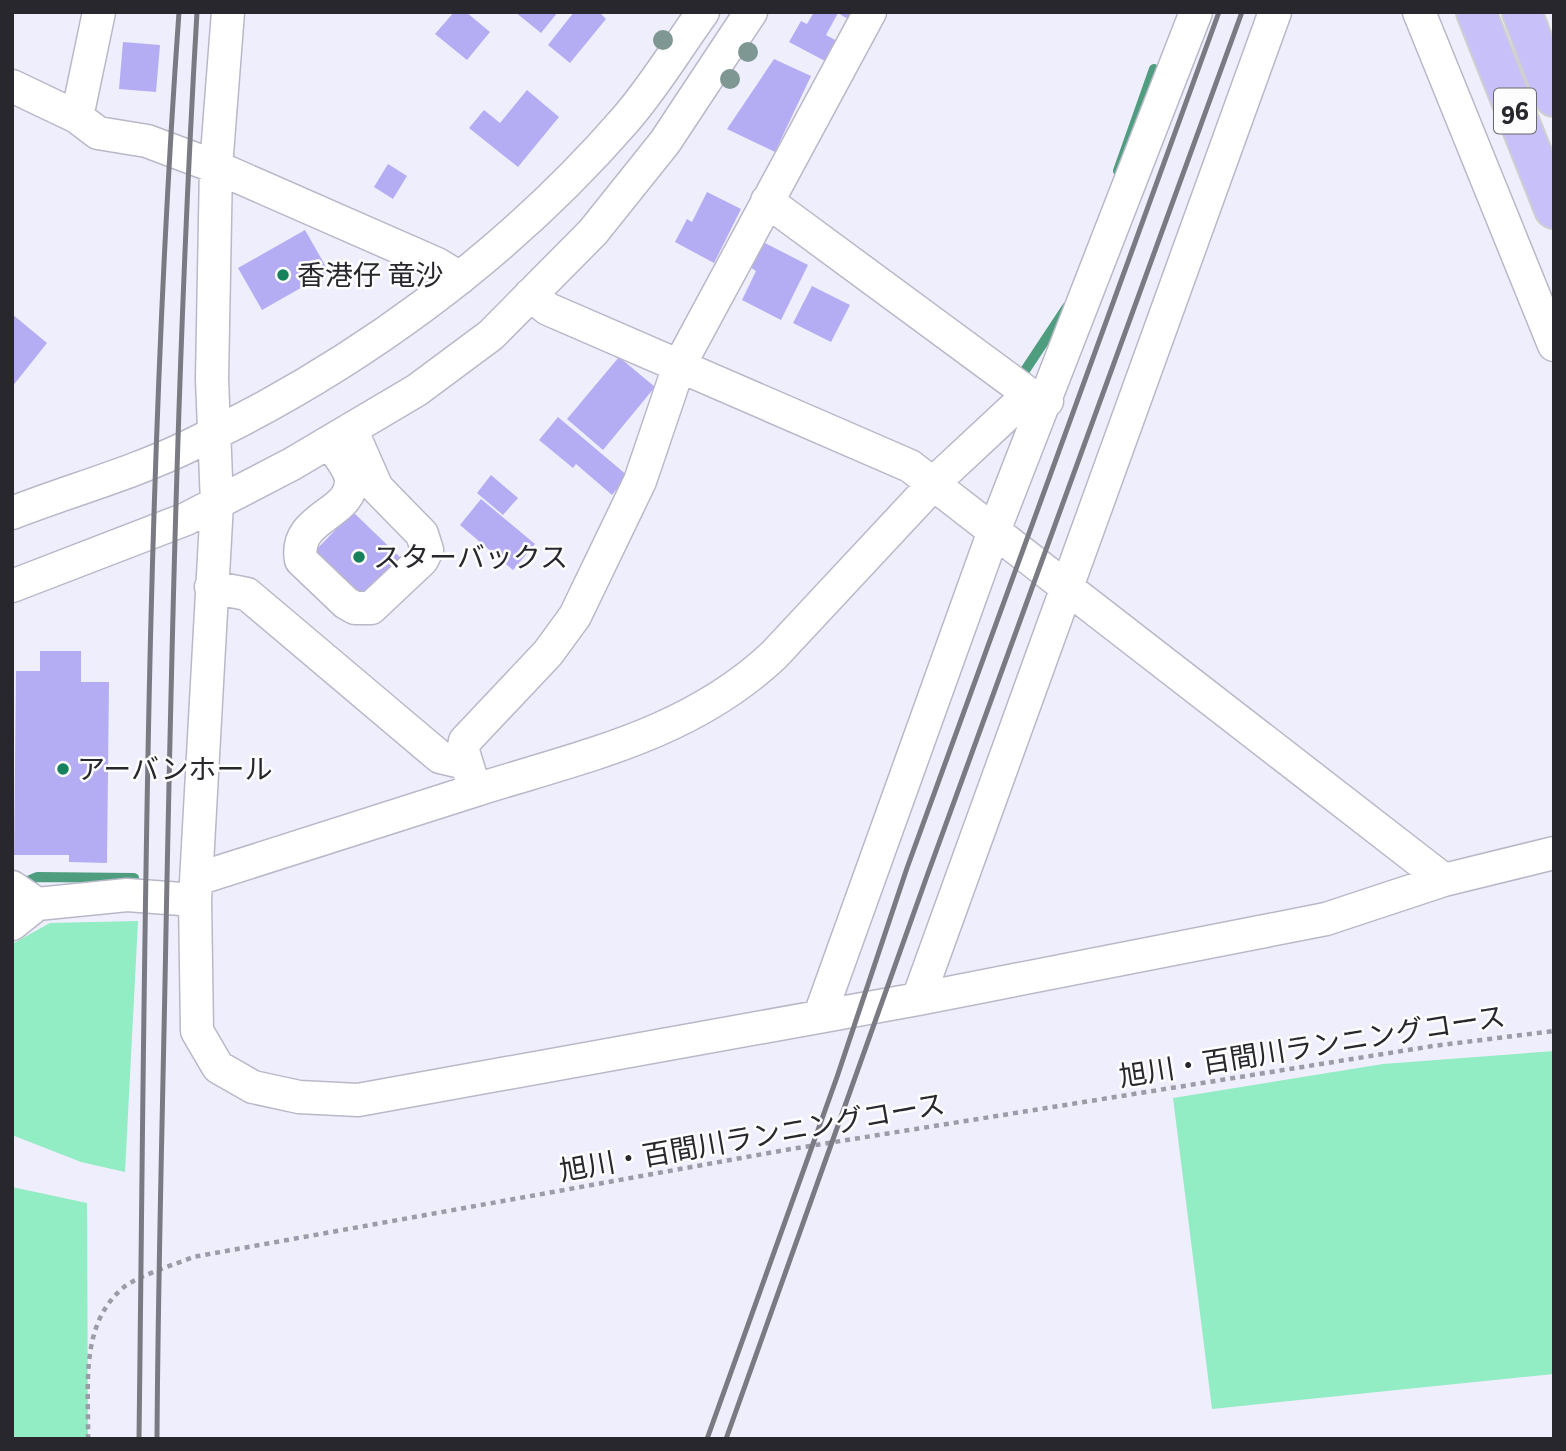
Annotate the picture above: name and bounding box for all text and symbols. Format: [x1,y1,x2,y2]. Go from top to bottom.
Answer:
road number: 96 [1494,88,1536,134]
place label: 香港仔 竜沙 [297,259,443,292]
marker: 香港仔 竜沙 [275,267,291,283]
place label: スターバックス [373,541,568,574]
marker: スターバックス [351,549,367,565]
place label: アーバンホール [77,753,272,786]
marker: アーバンホール [55,761,71,777]
street label: 旭川・百間川ランニングコース [1117,1000,1508,1093]
street label: 旭川・百間川ランニングコース [557,1087,947,1188]

